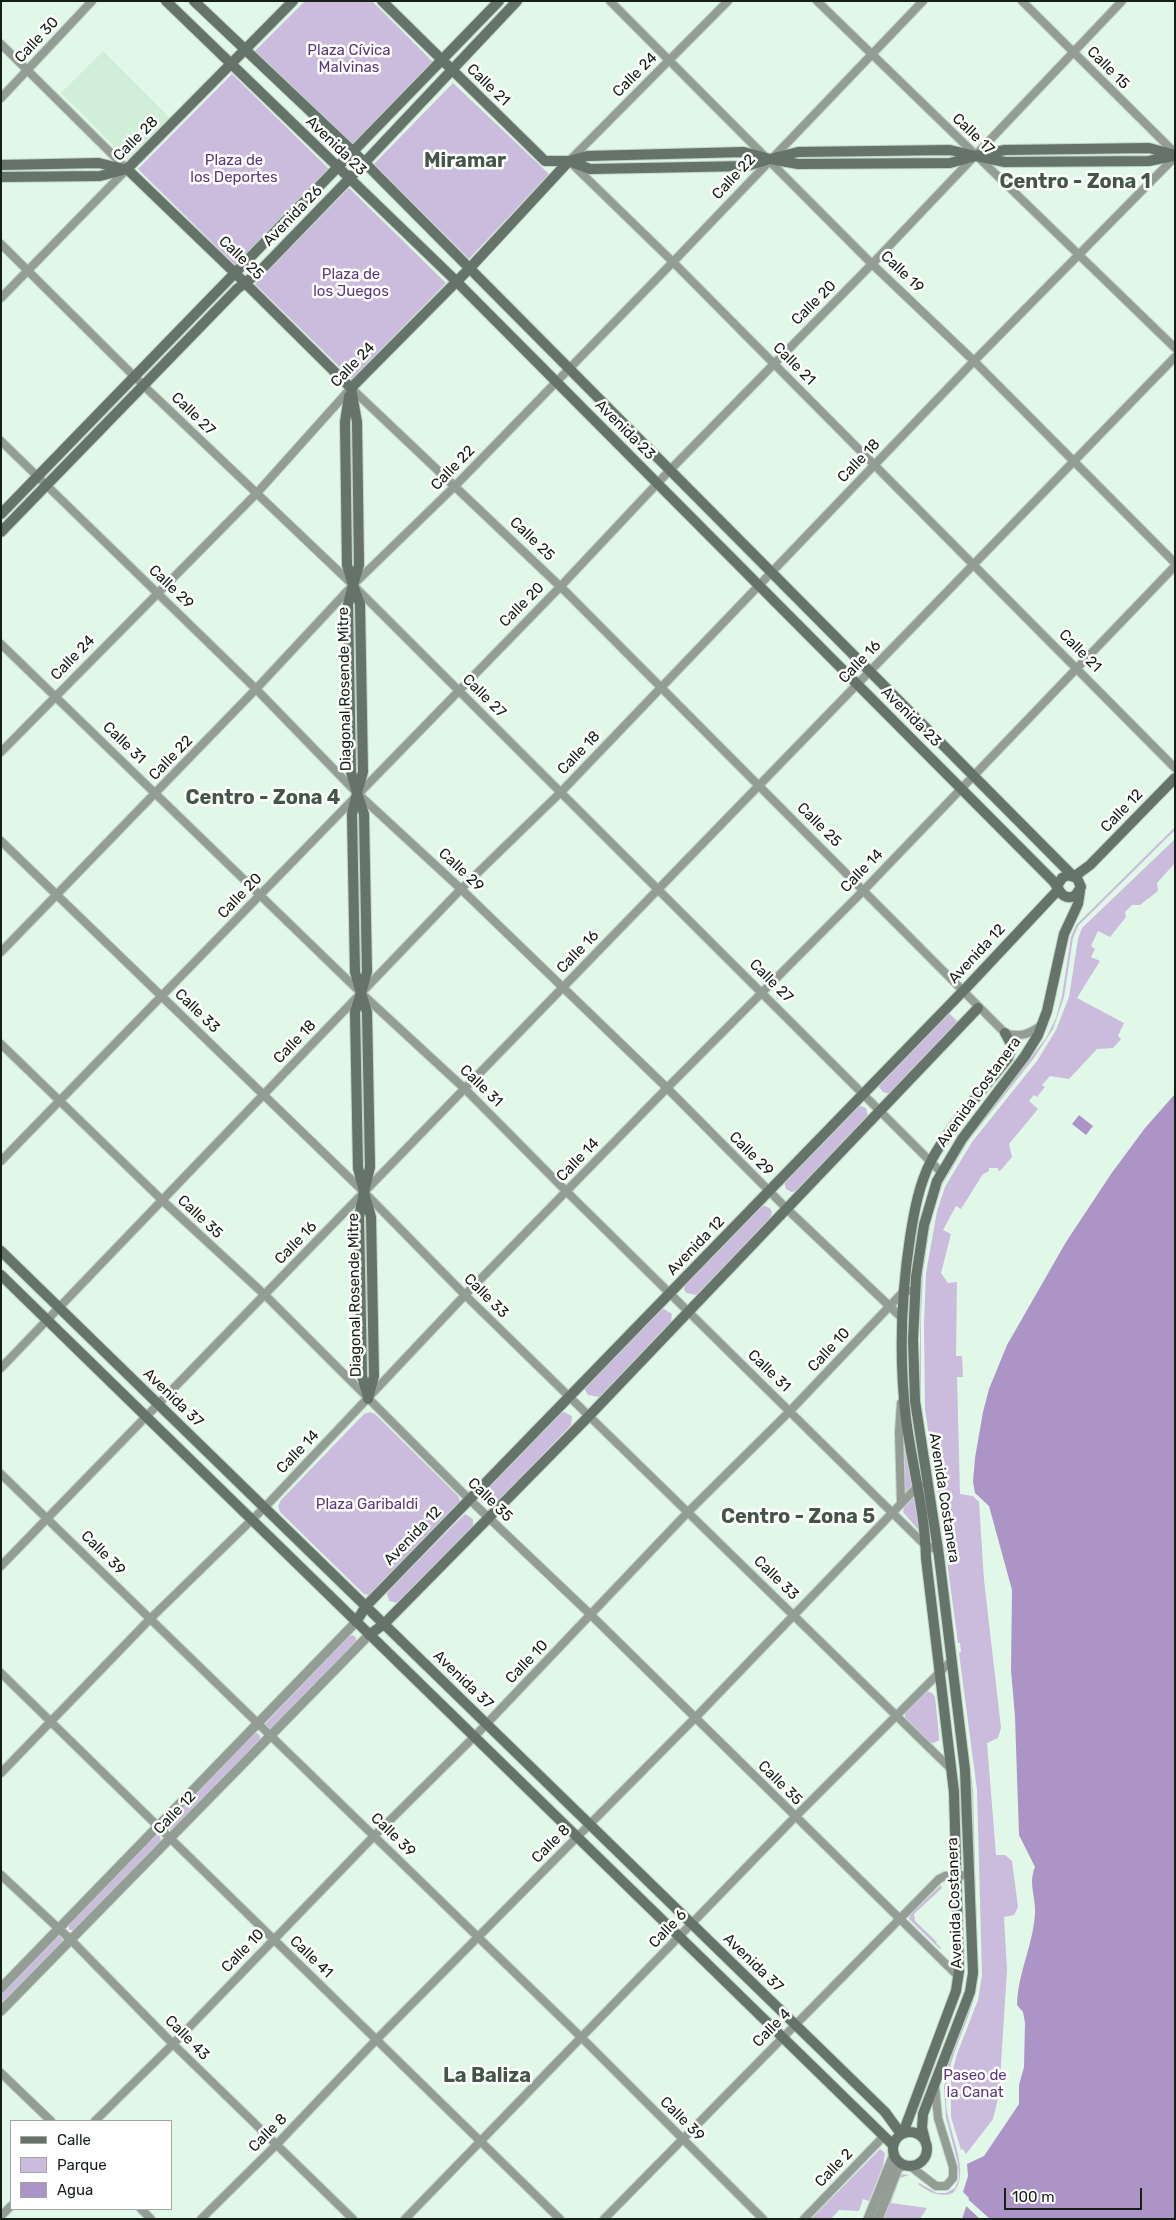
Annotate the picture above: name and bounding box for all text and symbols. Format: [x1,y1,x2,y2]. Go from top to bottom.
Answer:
street label: Calle 30 [11,13,63,67]
park label: Plaza Cívica Malvinas [307,42,391,77]
street label: Calle 15 [1083,43,1133,93]
street label: Calle 24 [609,49,661,101]
street label: Calle 21 [463,60,513,110]
street label: Calle 17 [948,110,998,158]
street label: Calle 28 [110,113,162,165]
street label: Avenida 23 [302,113,370,179]
district label: Miramar [424,149,506,173]
street label: Calle 22 [709,151,759,203]
park label: Plaza de los Deportes [190,152,278,187]
district label: Centro - Zona 1 [999,170,1151,194]
street label: Avenida 26 [260,182,326,250]
street label: Calle 25 [215,232,267,284]
street label: Calle 19 [877,247,927,297]
park label: Plaza de los Juegos [313,266,389,301]
street label: Calle 20 [788,277,840,329]
street label: Calle 24 [327,339,379,391]
street label: Calle 21 [769,339,819,389]
street label: Calle 27 [167,389,219,439]
street label: Avenida 23 [591,396,659,464]
street label: Calle 18 [834,435,884,487]
street label: Calle 22 [427,442,479,494]
street label: Calle 25 [506,513,558,565]
street label: Calle 29 [145,561,197,613]
street label: Calle 20 [496,579,548,631]
street label: Diagonal Rosende Mitre [335,607,355,771]
street label: Calle 21 [1055,626,1105,676]
street label: Calle 24 [47,632,99,684]
street label: Calle 16 [835,637,885,687]
street label: Calle 27 [458,670,510,722]
street label: Avenida 23 [877,683,945,751]
street label: Calle 31 [99,718,149,768]
street label: Calle 18 [554,727,604,779]
street label: Calle 22 [145,732,197,784]
district label: Centro - Zona 4 [186,786,340,810]
street label: Calle 12 [1097,786,1147,836]
street label: Calle 25 [793,799,845,851]
street label: Calle 29 [435,845,487,895]
street label: Calle 14 [837,846,887,896]
street label: Calle 20 [214,870,266,922]
street label: Avenida 12 [945,920,1009,988]
street label: Calle 16 [553,927,603,977]
street label: Calle 27 [745,955,797,1007]
street label: Calle 33 [171,985,223,1037]
street label: Calle 18 [270,1016,320,1068]
street label: Avenida Costanera [933,1034,1025,1150]
street label: Calle 31 [456,1061,506,1111]
street label: Calle 29 [725,1128,777,1180]
street label: Calle 14 [553,1135,603,1185]
street label: Calle 35 [174,1191,226,1243]
street label: Diagonal Rosende Mitre [345,1213,365,1377]
street label: Avenida 12 [664,1213,728,1279]
street label: Calle 16 [271,1218,321,1268]
street label: Calle 33 [460,1270,512,1322]
street label: Calle 10 [804,1324,854,1376]
street label: Calle 31 [744,1346,794,1396]
street label: Avenida 37 [139,1365,207,1431]
street label: Calle 14 [273,1427,323,1477]
street label: Avenida Costanera [925,1432,963,1564]
street label: Calle 35 [464,1474,516,1526]
park label: Plaza Garibaldi [316,1496,418,1514]
street label: Avenida 12 [381,1503,445,1569]
district label: Centro - Zona 5 [721,1505,875,1529]
street label: Calle 39 [77,1527,129,1579]
street label: Calle 33 [750,1552,802,1604]
street label: Calle 10 [502,1636,552,1688]
street label: Avenida 37 [429,1647,497,1713]
street label: Calle 35 [754,1757,806,1809]
street label: Calle 12 [150,1788,200,1838]
street label: Calle 39 [367,1809,419,1861]
street label: Calle 8 [528,1821,574,1867]
street label: Avenida Costanera [944,1837,966,1969]
street label: Calle 6 [645,1906,691,1952]
street label: Calle 10 [218,1925,268,1977]
street label: Avenida 37 [719,1930,787,1996]
street label: Calle 41 [286,1932,336,1982]
street label: Calle 4 [749,2005,795,2051]
street label: Calle 43 [161,2012,213,2064]
district label: La Baliza [443,2064,531,2088]
park label: Paseo de la Canat [943,2067,1007,2102]
street label: Calle 39 [656,2093,708,2145]
street label: Calle 8 [245,2110,291,2156]
legend [10,2120,172,2210]
text: Calle [57,2131,91,2149]
street label: Calle 2 [811,2145,857,2191]
text: Parque [57,2156,107,2174]
scale bar [1006,2178,1144,2210]
text: Agua [57,2181,93,2199]
text: 100 m [1012,2188,1054,2206]

